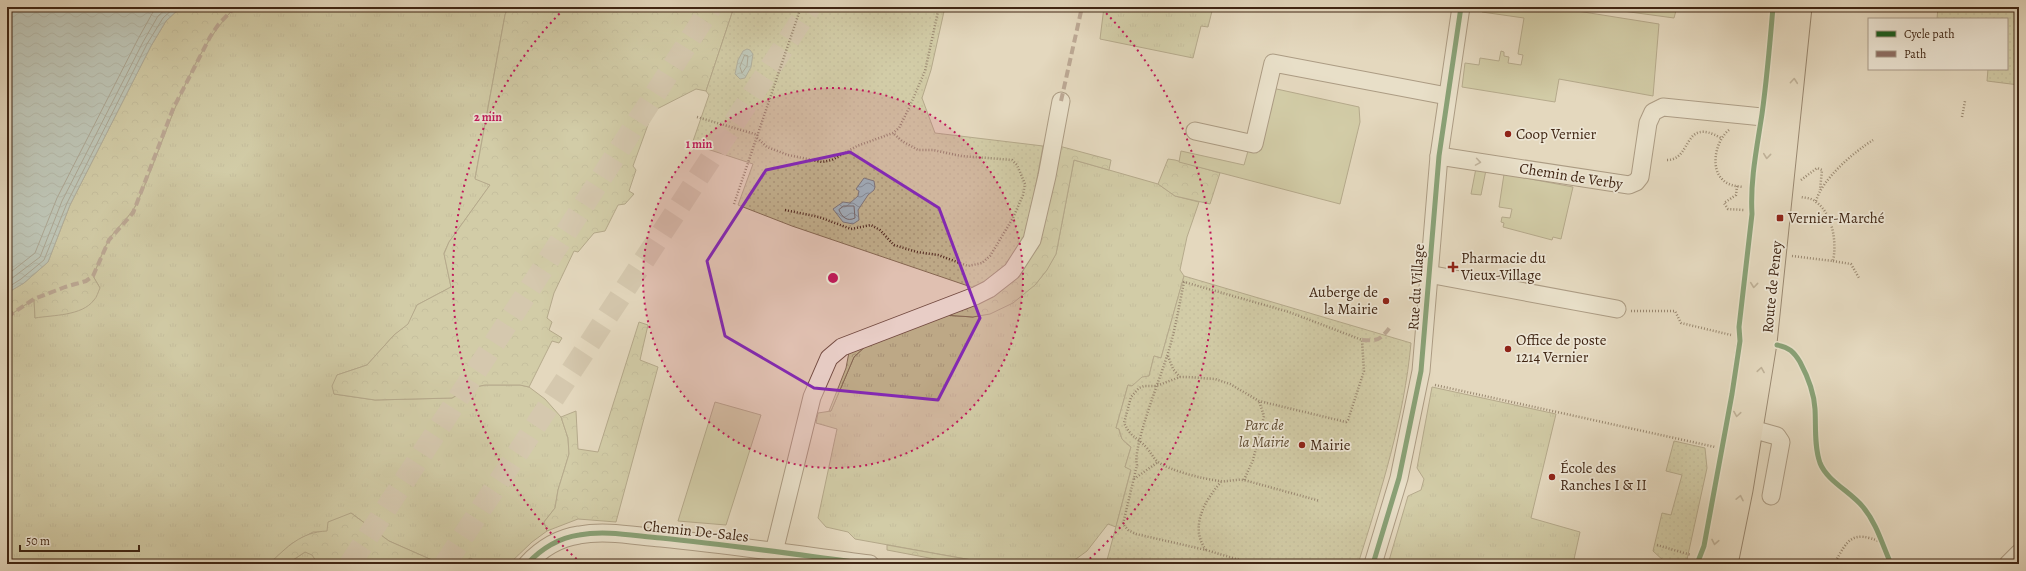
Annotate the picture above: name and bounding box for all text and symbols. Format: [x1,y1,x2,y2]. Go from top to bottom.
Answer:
legend [1868,18,2008,70]
text: Cycle path [1904,26,1955,42]
text: Path [1904,46,1927,62]
one-way arrow [1789,78,1798,84]
text: 2 min [474,109,502,125]
place label: Coop Vernier [1516,124,1597,144]
marker: Coop Vernier [1503,129,1513,139]
text: 1 min [686,136,713,152]
one-way arrow [1763,153,1772,159]
one-way arrow [1475,157,1481,166]
street label: Chemin de Verby [1518,158,1624,194]
place label: Vernier-Marché [1787,208,1885,228]
marker: Vernier-Marché [1775,213,1785,223]
street label: Route de Peney [1757,240,1787,334]
street label: Rue du Village [1403,243,1429,331]
place label: Pharmacie du Vieux-Village [1460,248,1547,285]
marker: Pharmacie du Vieux-Village [1448,262,1458,272]
centre of rings [826,271,840,285]
place label: Auberge de la Mairie [1308,282,1378,319]
one-way arrow [1750,282,1759,288]
marker: Auberge de la Mairie [1381,296,1391,306]
place label: Office de poste 1214 Vernier [1516,330,1607,367]
marker: Office de poste 1214 Vernier [1503,344,1513,354]
one-way arrow [1757,367,1765,373]
one-way arrow [1734,411,1742,417]
park label: Parc de la Mairie [1239,415,1290,452]
place label: Mairie [1310,435,1351,455]
marker: Mairie [1297,440,1307,450]
place label: École des Ranches I & II [1560,458,1647,495]
marker: École des Ranches I & II [1547,472,1557,482]
one-way arrow [1736,495,1744,502]
street label: Chemin De-Sales [642,516,750,546]
scale bar [20,527,139,553]
text: 50 m [26,533,50,549]
one-way arrow [1711,539,1720,545]

